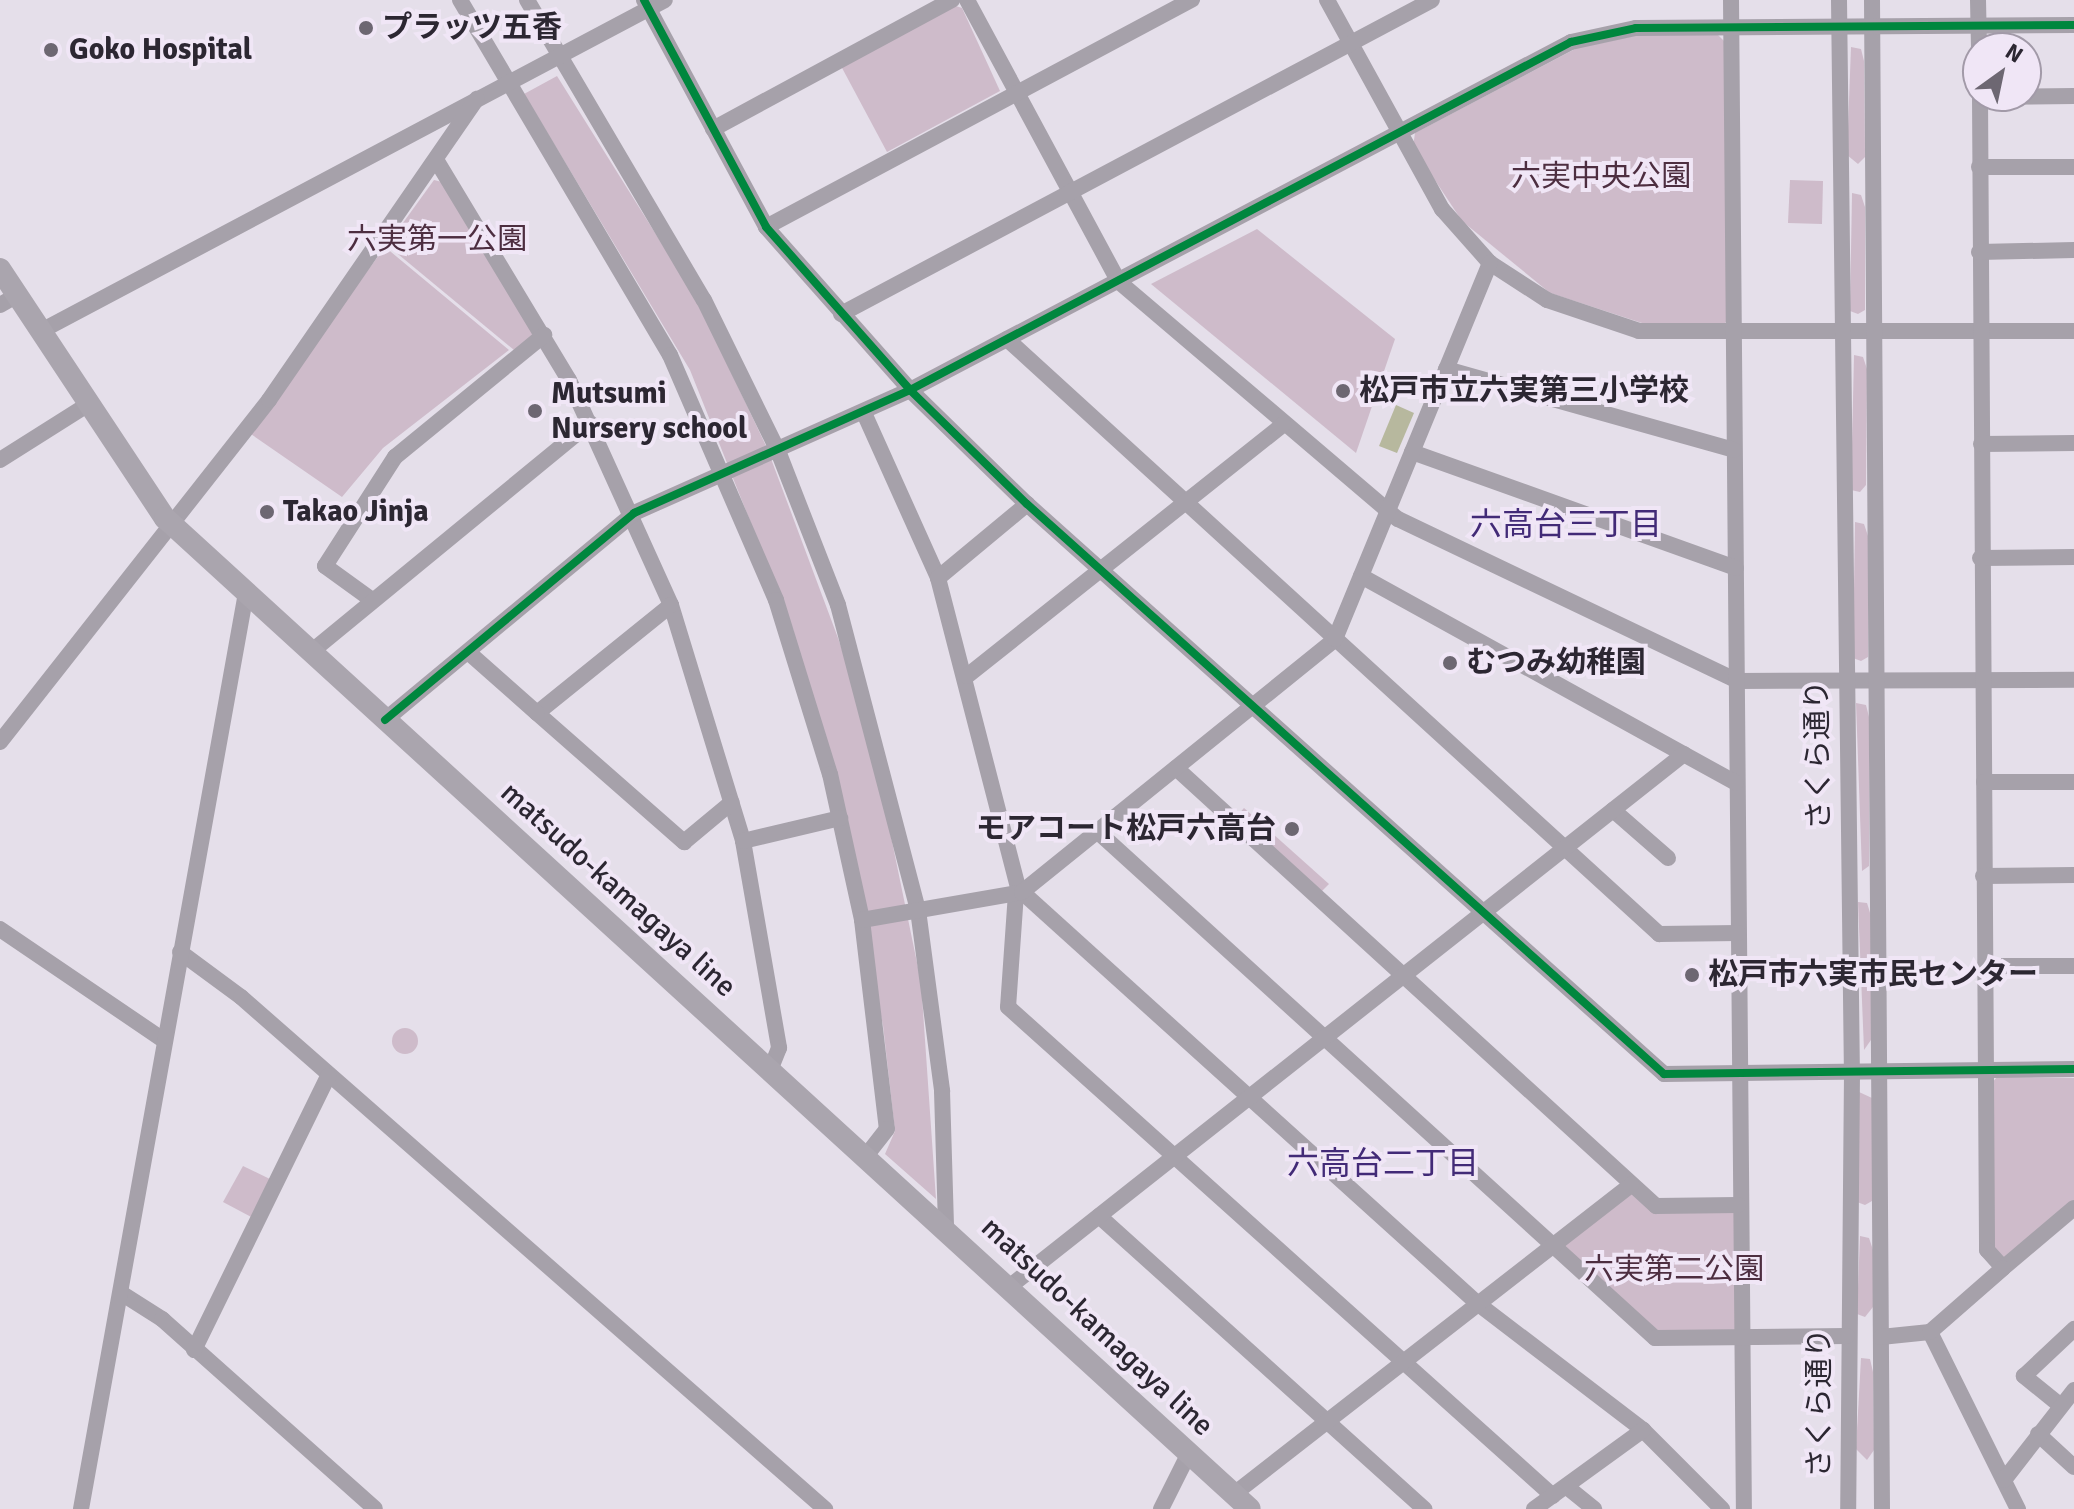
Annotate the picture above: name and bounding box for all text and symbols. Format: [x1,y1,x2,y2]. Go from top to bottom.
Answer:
place label: プラッツ五香 [382,10,562,46]
marker: プラッツ五香 [357,19,375,37]
place label: Goko Hospital [69,32,252,68]
north arrow [1962,32,2042,112]
text: N [2000,38,2028,69]
marker: Goko Hospital [40,39,62,61]
park label: 六実中央公園 [1511,159,1691,195]
park label: 六実第一公園 [347,222,527,258]
place label: 松戸市立六実第三小学校 [1359,373,1689,409]
place label: Mutsumi Nursery school [551,376,747,446]
marker: 松戸市立六実第三小学校 [1334,382,1352,400]
marker: Mutsumi Nursery school [526,402,544,420]
place label: Takao Jinja [283,494,429,530]
marker: Takao Jinja [258,503,276,521]
district label: 六高台三丁目 [1470,506,1662,544]
place label: むつみ幼稚園 [1466,645,1646,681]
marker: むつみ幼稚園 [1441,654,1459,672]
street label: さくら通り [1800,680,1838,830]
street label: matsudo-kamagaya line [493,775,743,1005]
place label: モアコート松戸六高台 [976,811,1276,847]
marker: モアコート松戸六高台 [1283,820,1301,838]
place label: 松戸市六実市民センター [1708,957,2038,993]
marker: 松戸市六実市民センター [1683,966,1701,984]
district label: 六高台二丁目 [1287,1145,1479,1183]
street label: matsudo-kamagaya line [973,1210,1221,1444]
park label: 六実第二公園 [1584,1252,1764,1288]
street label: さくら通り [1802,1328,1838,1478]

